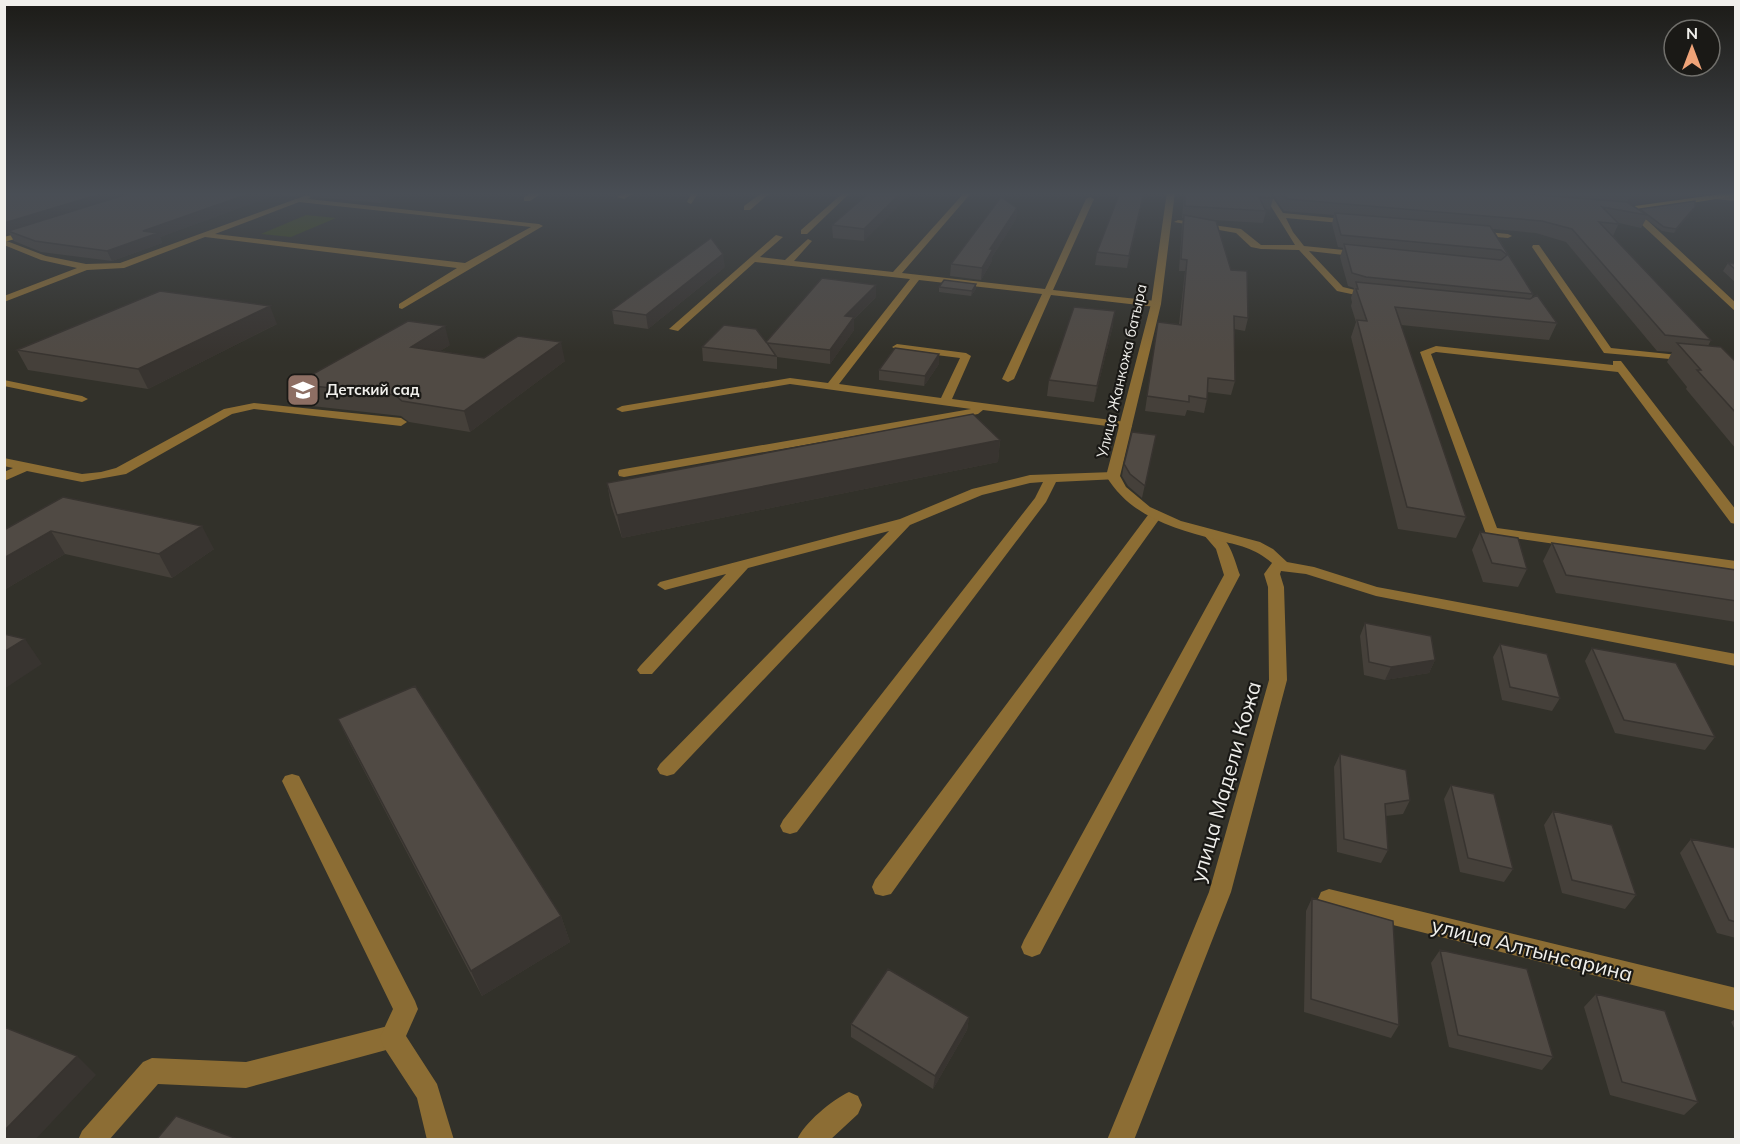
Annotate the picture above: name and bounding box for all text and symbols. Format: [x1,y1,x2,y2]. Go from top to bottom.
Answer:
north arrow [1662,18,1722,78]
text: N [1686,23,1698,43]
street label: Улица Жанкожа батыра [1092,282,1151,461]
school or university icon: Детский сад [285,372,321,408]
place label: Детский сад [326,380,420,399]
street label: улица Мадели Кожа [1184,678,1266,885]
street label: улица Алтынсарина [1429,911,1635,987]

